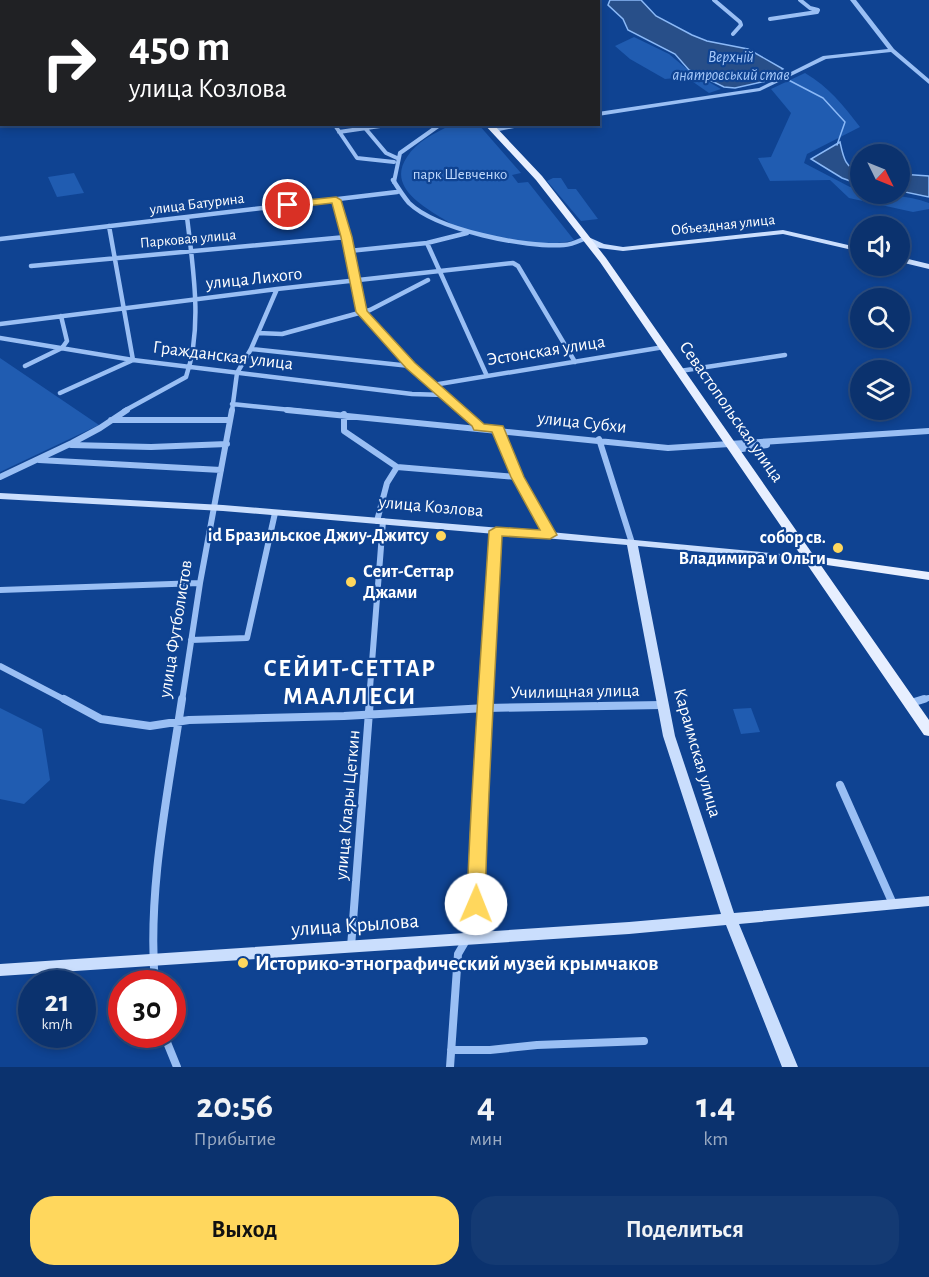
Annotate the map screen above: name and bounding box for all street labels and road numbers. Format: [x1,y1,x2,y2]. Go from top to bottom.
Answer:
street label: улица Батурина [148,191,245,217]
street label: Объездная улица [670,212,776,238]
street label: Парковая улица [139,227,237,251]
street label: улица Лихого [204,265,303,293]
street label: Эстонская улица [486,333,606,369]
street label: Гражданская улица [152,338,294,374]
street label: Севастопольская улица [676,338,786,486]
street label: улица Субхи [535,408,628,437]
street label: улица Козлова [377,493,484,521]
street label: улица Футболистов [155,559,196,700]
street label: Училищная улица [510,682,640,702]
street label: Караимская улица [670,686,724,820]
street label: улица Клары Цеткин [332,729,364,882]
street label: улица Крылова [289,910,420,940]

